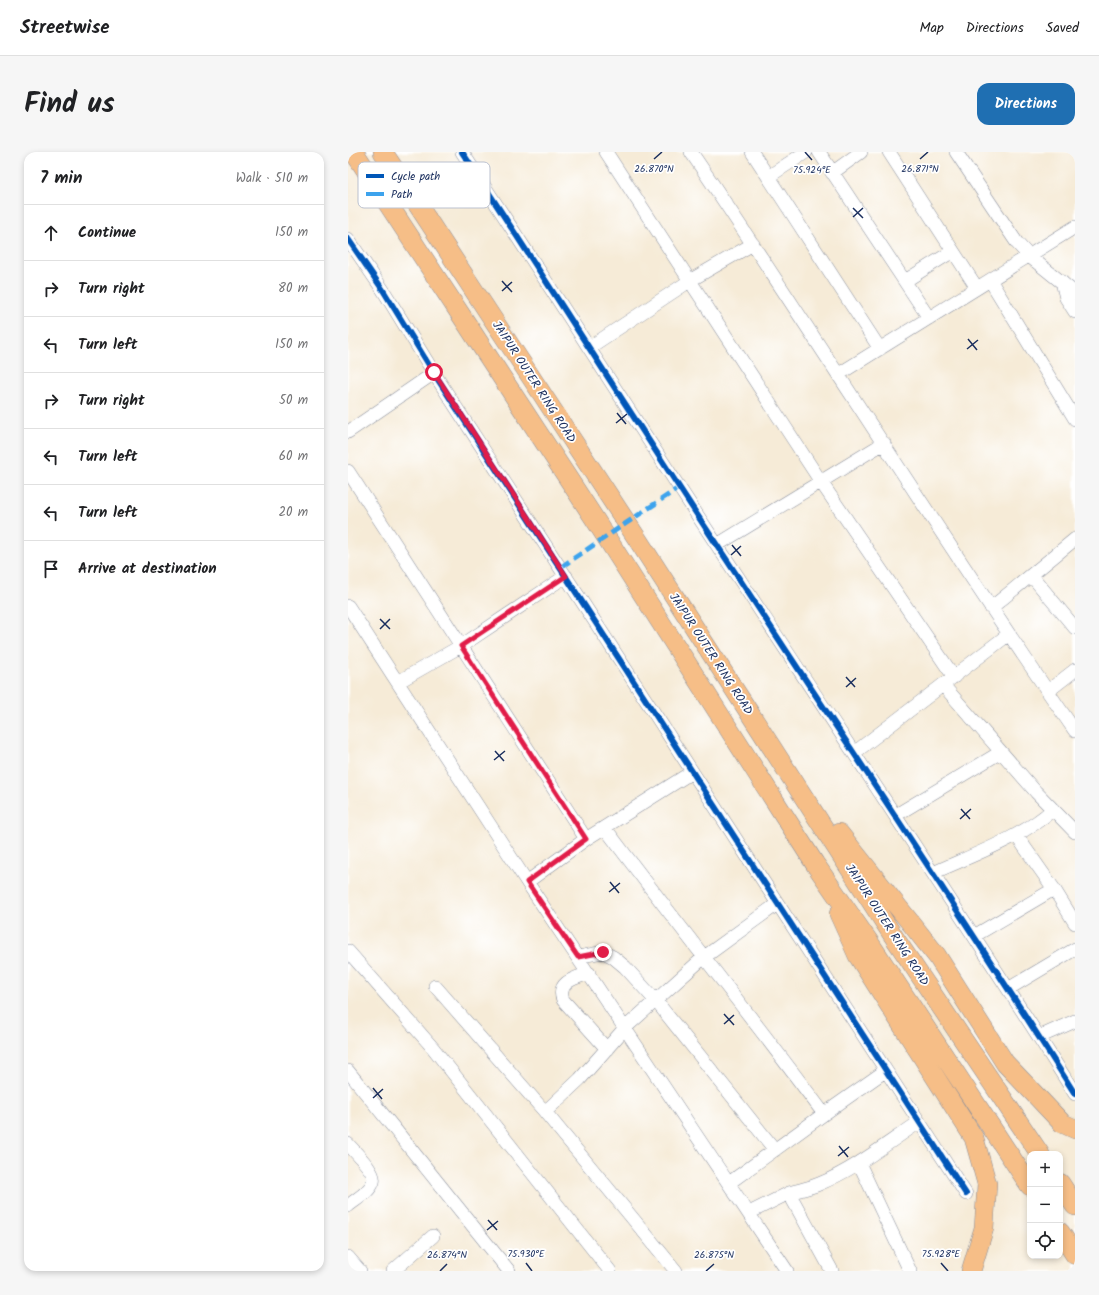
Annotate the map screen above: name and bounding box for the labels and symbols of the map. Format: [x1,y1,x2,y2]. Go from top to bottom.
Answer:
text: 26.870°N [634,161,674,177]
text: 26.871°N [901,161,939,177]
legend [358,162,490,208]
text: 75.924°E [793,162,832,178]
text: Cycle path [391,168,440,186]
text: Path [391,186,412,204]
street label: JAIPUR OUTER RING ROAD [487,317,581,447]
route start [425,363,443,381]
street label: JAIPUR OUTER RING ROAD [664,589,758,719]
street label: JAIPUR OUTER RING ROAD [840,860,934,990]
route end [594,943,612,961]
text: 75.930°E [507,1246,546,1262]
text: 75.928°E [922,1246,961,1262]
text: 26.874°N [427,1247,467,1263]
text: 26.875°N [694,1247,734,1263]

